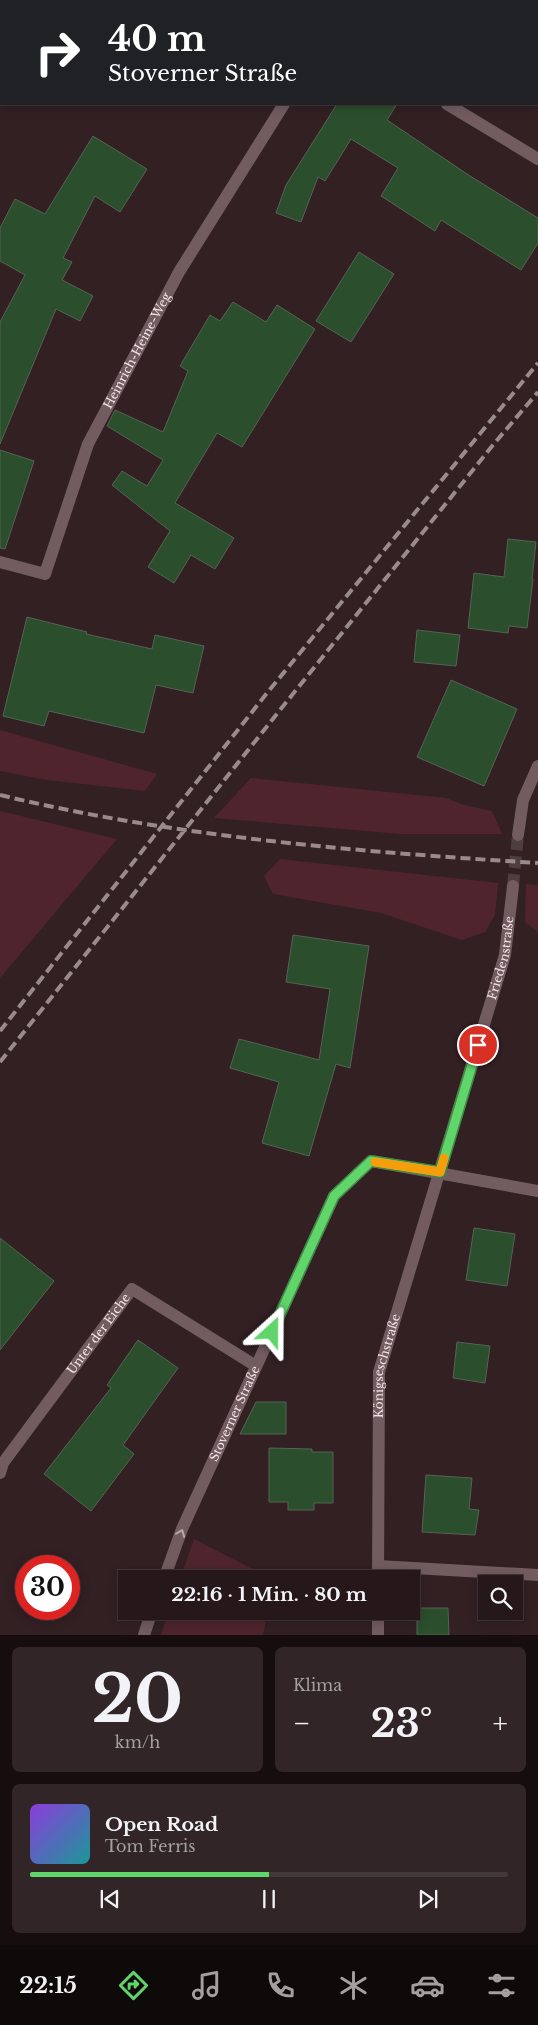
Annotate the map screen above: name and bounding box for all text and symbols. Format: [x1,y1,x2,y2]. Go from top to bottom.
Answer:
text: 40 m [108,17,206,60]
icon: right [25,20,90,85]
text: Stoverner Straße [108,60,297,87]
street label: Heinrich-Heine-Weg [100,289,174,411]
street label: Friedenstraße [484,915,516,1001]
pin [457,1024,499,1066]
icon: arrive [464,1031,492,1059]
street label: Unter der Eiche [63,1290,133,1377]
position arrow [245,1305,297,1357]
street label: Königseschstraße [371,1312,403,1418]
street label: Stoverner Straße [206,1363,263,1463]
one-way arrow [174,1529,185,1538]
speed limit sign: 30 [15,1555,80,1620]
map controls [478,1575,523,1620]
button: search [478,1575,523,1620]
text: 22:16 · 1 Min. · 80 m [171,1583,367,1606]
text: 20 [92,1659,183,1740]
text: Klima [293,1675,342,1695]
text: 23° [371,1700,433,1747]
text: − [293,1706,311,1741]
text: + [493,1706,508,1741]
text: km/h [115,1732,160,1752]
text: Open Road [105,1813,218,1836]
text: Tom Ferris [105,1836,196,1856]
icon: previous [96,1885,124,1913]
icon: pause [255,1885,283,1913]
icon: next [414,1885,442,1913]
icon: directions [116,1968,151,2003]
icon: music [189,1968,224,2003]
icon: phone [263,1968,298,2003]
icon: climate [336,1968,371,2003]
icon: car [410,1968,445,2003]
icon: filters [484,1968,519,2003]
text: 22:15 [19,1972,77,1999]

